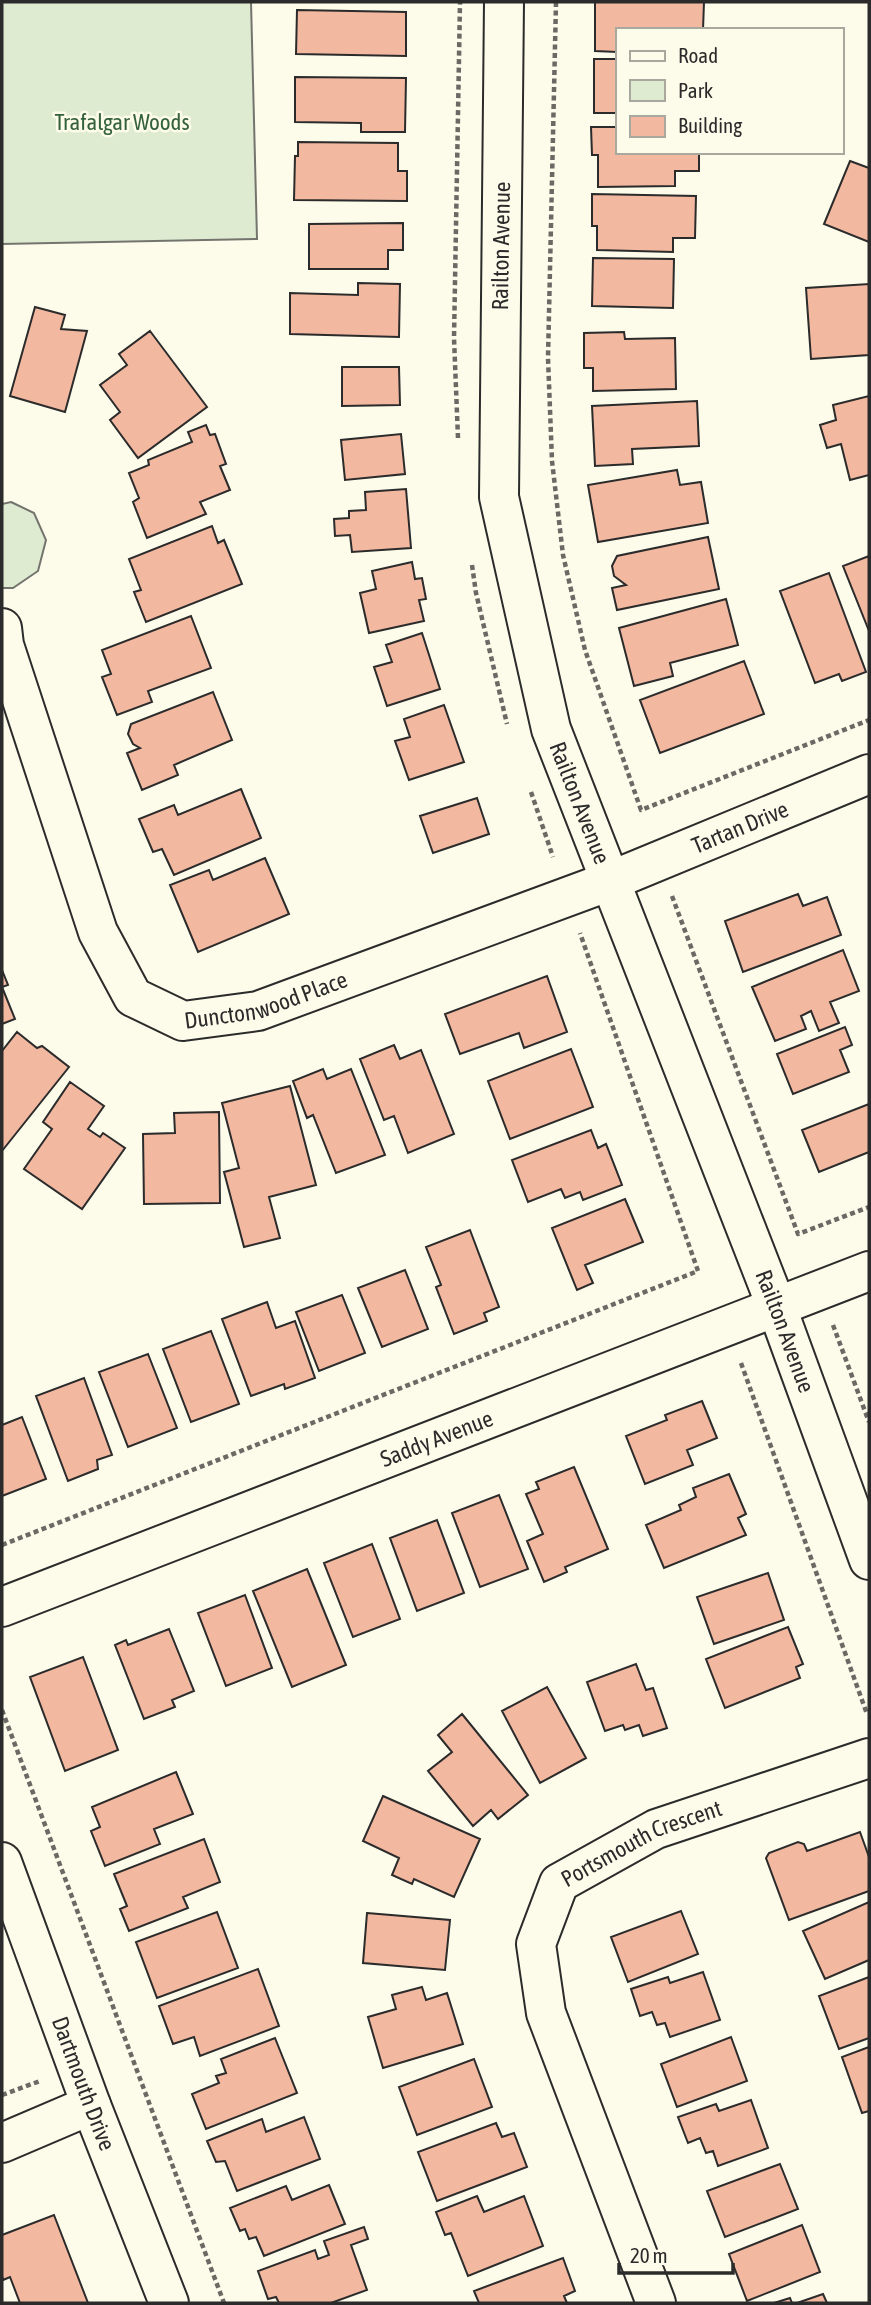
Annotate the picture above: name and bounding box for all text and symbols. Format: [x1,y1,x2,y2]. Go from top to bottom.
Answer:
legend [616,28,843,154]
text: Road [678,43,718,67]
text: Park [678,78,713,102]
park label: Trafalgar Woods [54,109,190,135]
text: Building [678,113,742,137]
street label: Railton Avenue [487,181,515,311]
street label: Railton Avenue [544,738,615,868]
street label: Tartan Drive [688,796,792,859]
street label: Dunctonwood Place [183,966,351,1034]
street label: Railton Avenue [750,1266,820,1396]
street label: Saddy Avenue [377,1405,496,1472]
street label: Portsmouth Crescent [557,1795,725,1892]
street label: Dartmouth Drive [47,2013,121,2154]
scale bar [619,2232,733,2276]
text: 20 m [630,2243,668,2267]

